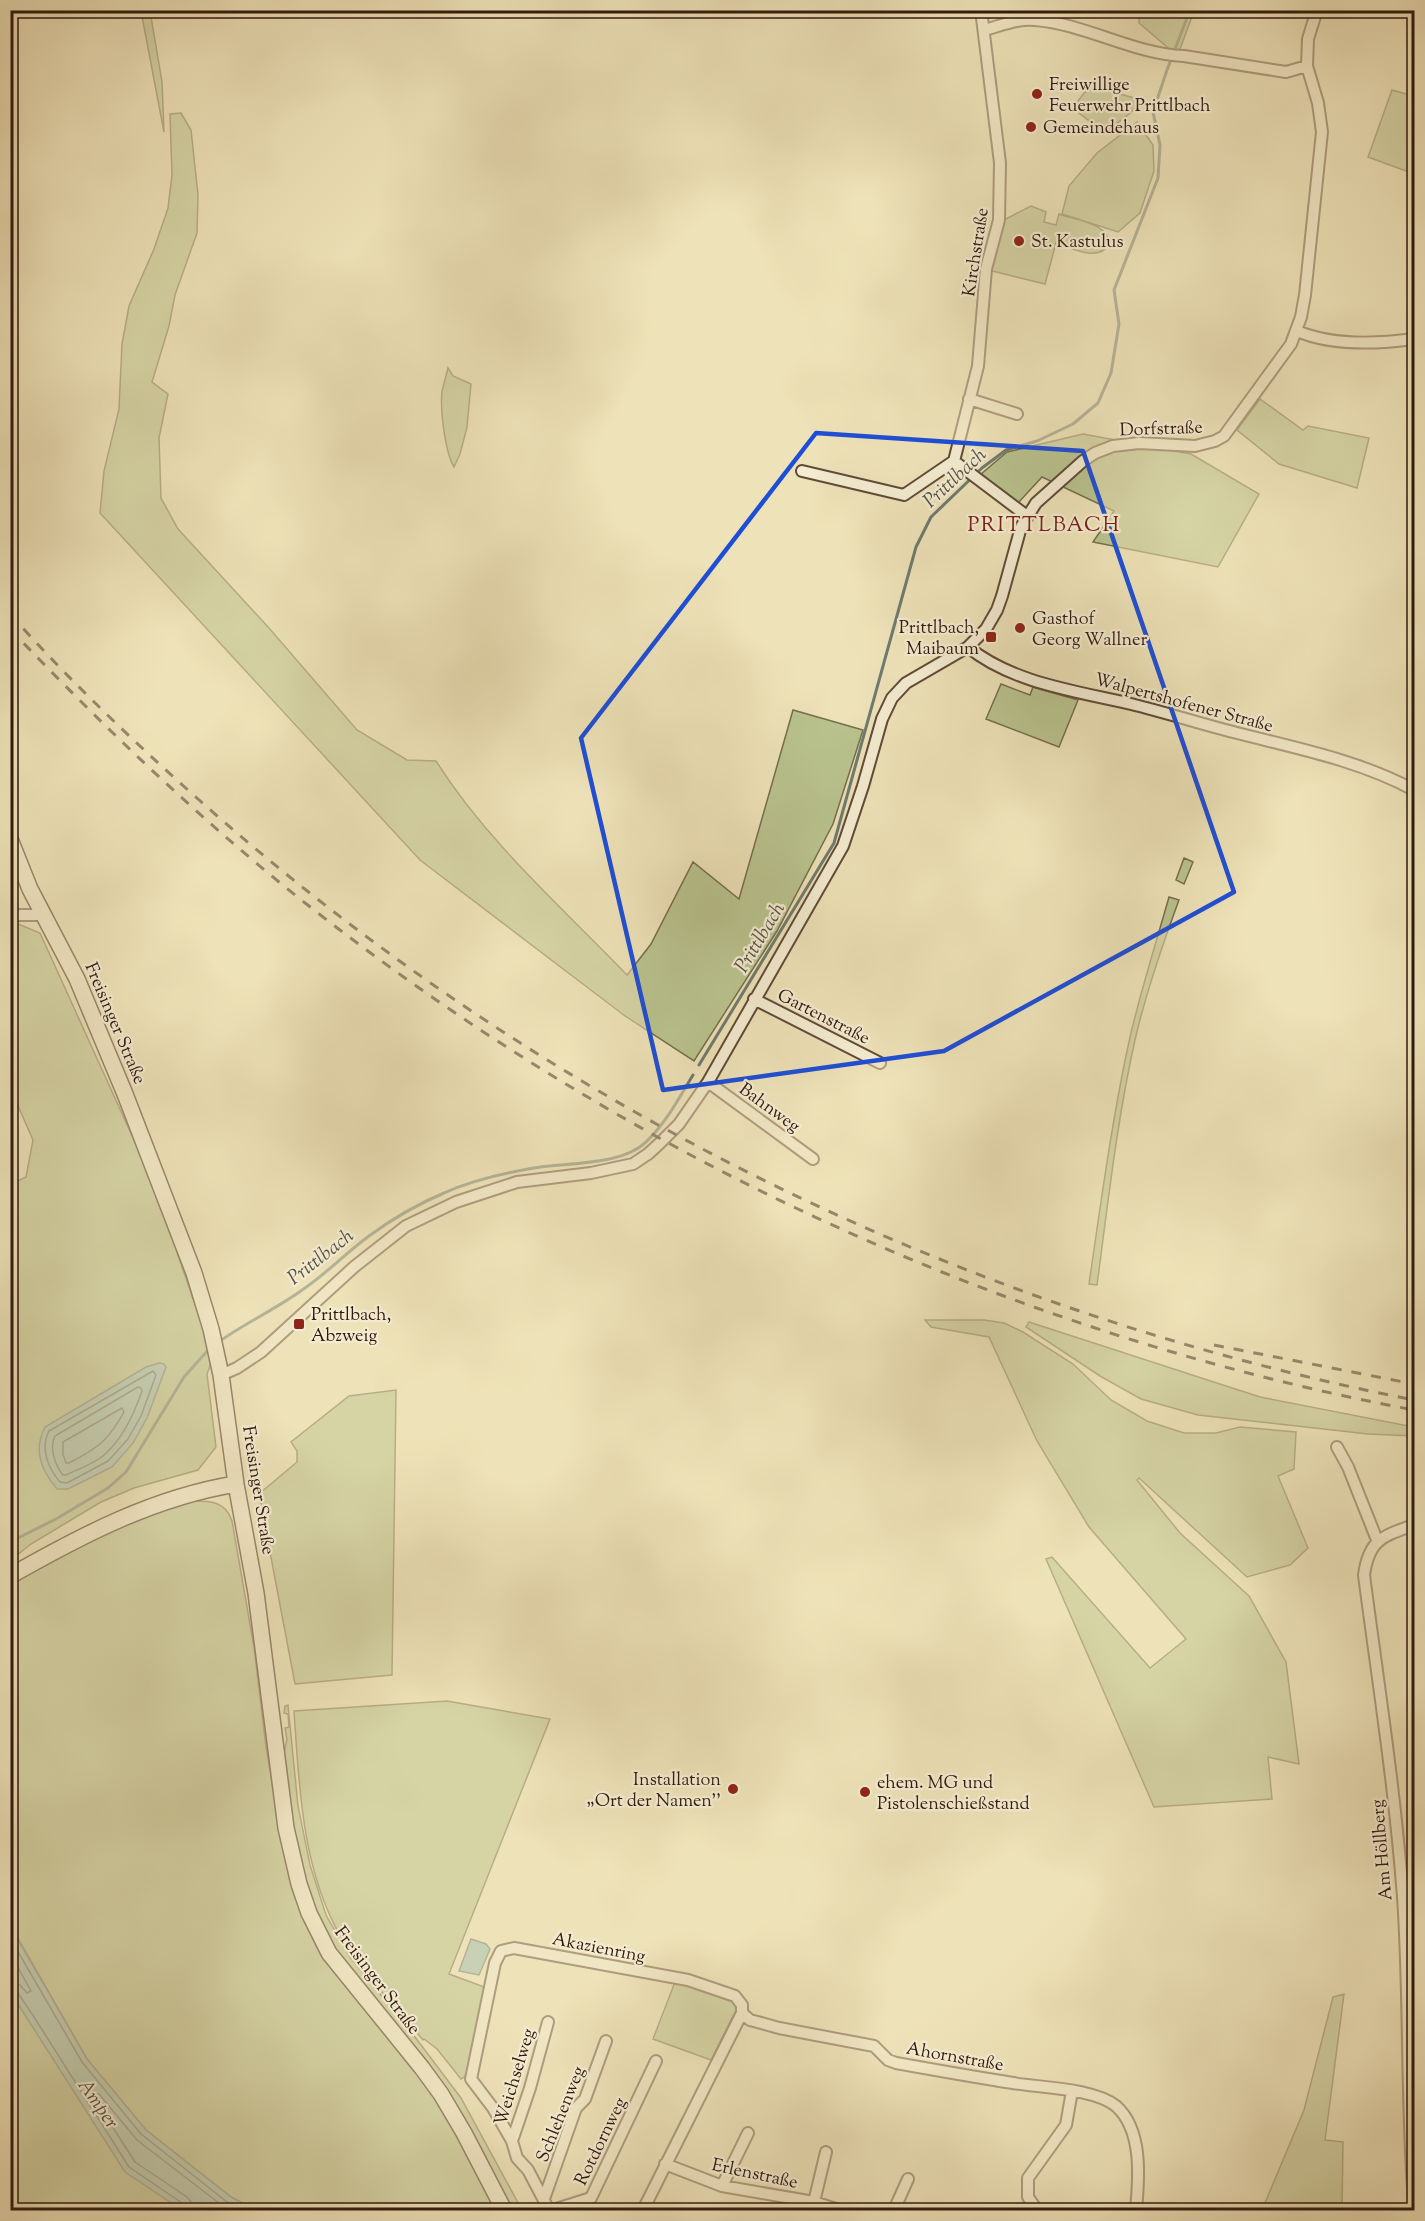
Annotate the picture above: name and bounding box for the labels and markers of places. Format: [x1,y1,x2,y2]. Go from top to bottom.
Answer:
place label: Freiwillige Feuerwehr Prittlbach [1049,73,1211,120]
marker: Freiwillige Feuerwehr Prittlbach [1030,87,1044,101]
place label: Gemeindehaus [1043,116,1159,142]
marker: Gemeindehaus [1024,120,1038,134]
place label: St. Kastulus [1031,230,1123,256]
marker: St. Kastulus [1012,234,1026,248]
place label: Gasthof Georg Wallner [1032,607,1147,654]
place label: Prittlbach, Maibaum [899,616,979,663]
marker: Gasthof Georg Wallner [1013,621,1027,635]
marker: Prittlbach, Maibaum [984,630,998,644]
place label: Prittlbach, Abzweig [311,1303,391,1350]
marker: Prittlbach, Abzweig [292,1317,306,1331]
place label: Installation „Ort der Namen'' [586,1768,721,1815]
place label: ehem. MG und Pistolenschießstand [877,1771,1030,1818]
marker: Installation „Ort der Namen'' [726,1782,740,1796]
marker: ehem. MG und Pistolenschießstand [858,1785,872,1799]

